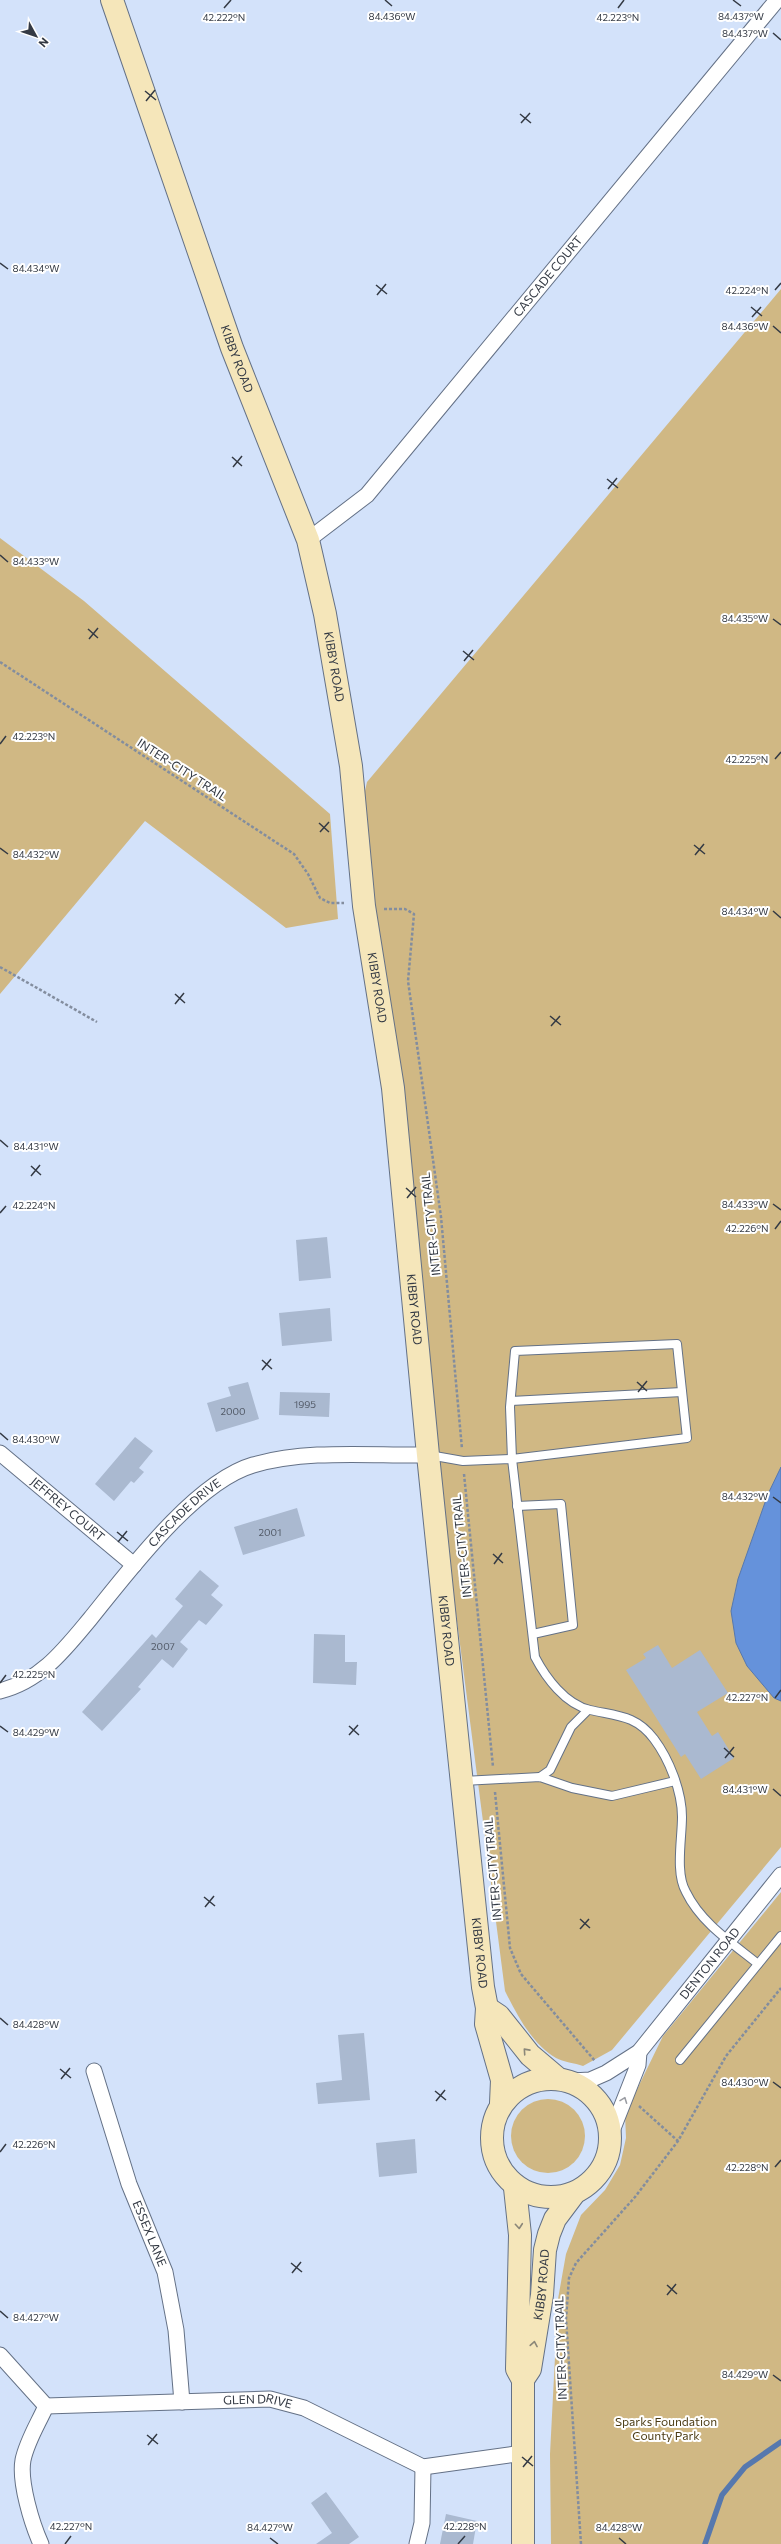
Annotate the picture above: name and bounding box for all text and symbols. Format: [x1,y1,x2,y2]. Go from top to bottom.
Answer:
text: 84.436°W [369,10,415,22]
text: 84.437°W [718,10,764,22]
text: 42.222°N [203,11,245,23]
text: 42.223°N [597,11,639,23]
north arrow [16,16,56,56]
text: 84.437°W [722,27,768,39]
text: N [36,35,52,50]
street label: CASCADE COURT [510,232,585,319]
text: 84.434°W [13,262,59,274]
text: 42.224°N [726,284,768,296]
text: 84.436°W [722,320,768,332]
street label: KIBBY ROAD [219,323,257,395]
text: 84.433°W [13,555,59,567]
text: 84.435°W [722,612,768,624]
street label: KIBBY ROAD [322,630,348,703]
text: 42.223°N [13,730,55,742]
street label: INTER-CITY TRAIL [135,735,230,803]
text: 42.225°N [726,753,768,765]
text: 84.432°W [13,848,59,860]
text: 84.434°W [722,905,768,917]
street label: KIBBY ROAD [365,951,391,1024]
text: 84.431°W [13,1140,59,1152]
street label: INTER-CITY TRAIL [418,1172,442,1277]
text: 84.433°W [722,1198,768,1210]
text: 42.224°N [13,1199,55,1211]
text: 42.226°N [725,1222,769,1234]
street label: KIBBY ROAD [405,1273,425,1346]
house number: 1995 [294,1398,316,1410]
house number: 2000 [220,1405,246,1417]
text: 84.430°W [12,1433,60,1445]
street label: JEFFREY COURT [28,1474,108,1544]
street label: CASCADE DRIVE [145,1475,223,1549]
text: 84.432°W [722,1490,768,1502]
street label: INTER-CITY TRAIL [449,1494,473,1599]
house number: 2001 [259,1526,281,1538]
street label: KIBBY ROAD [437,1594,458,1667]
house number: 2007 [151,1640,175,1652]
text: 42.225°N [13,1668,55,1680]
text: 42.227°N [726,1691,768,1703]
text: 84.429°W [13,1726,59,1738]
text: 84.431°W [722,1783,768,1795]
street label: INTER-CITY TRAIL [480,1817,504,1921]
street label: KIBBY ROAD [470,1917,491,1989]
street label: DENTON ROAD [676,1924,742,2002]
text: 84.428°W [13,2018,59,2030]
one-way arrow [524,2048,531,2056]
text: 84.430°W [721,2076,769,2088]
one-way arrow [619,2096,627,2103]
text: 42.226°N [12,2138,56,2150]
text: 42.228°N [725,2161,769,2173]
street label: ESSEX LANE [130,2198,170,2268]
one-way arrow [514,2223,523,2229]
street label: KIBBY ROAD [530,2249,551,2321]
street label: INTER-CITY TRAIL [551,2296,569,2400]
text: 84.427°W [13,2311,59,2323]
one-way arrow [529,2341,538,2347]
text: 84.429°W [722,2368,768,2380]
street label: GLEN DRIVE [223,2390,294,2411]
park label: Sparks Foundation County Park [615,2414,717,2442]
text: 42.227°N [50,2520,92,2532]
text: 42.228°N [443,2520,487,2532]
text: 84.427°W [247,2521,293,2533]
text: 84.428°W [596,2521,642,2533]

